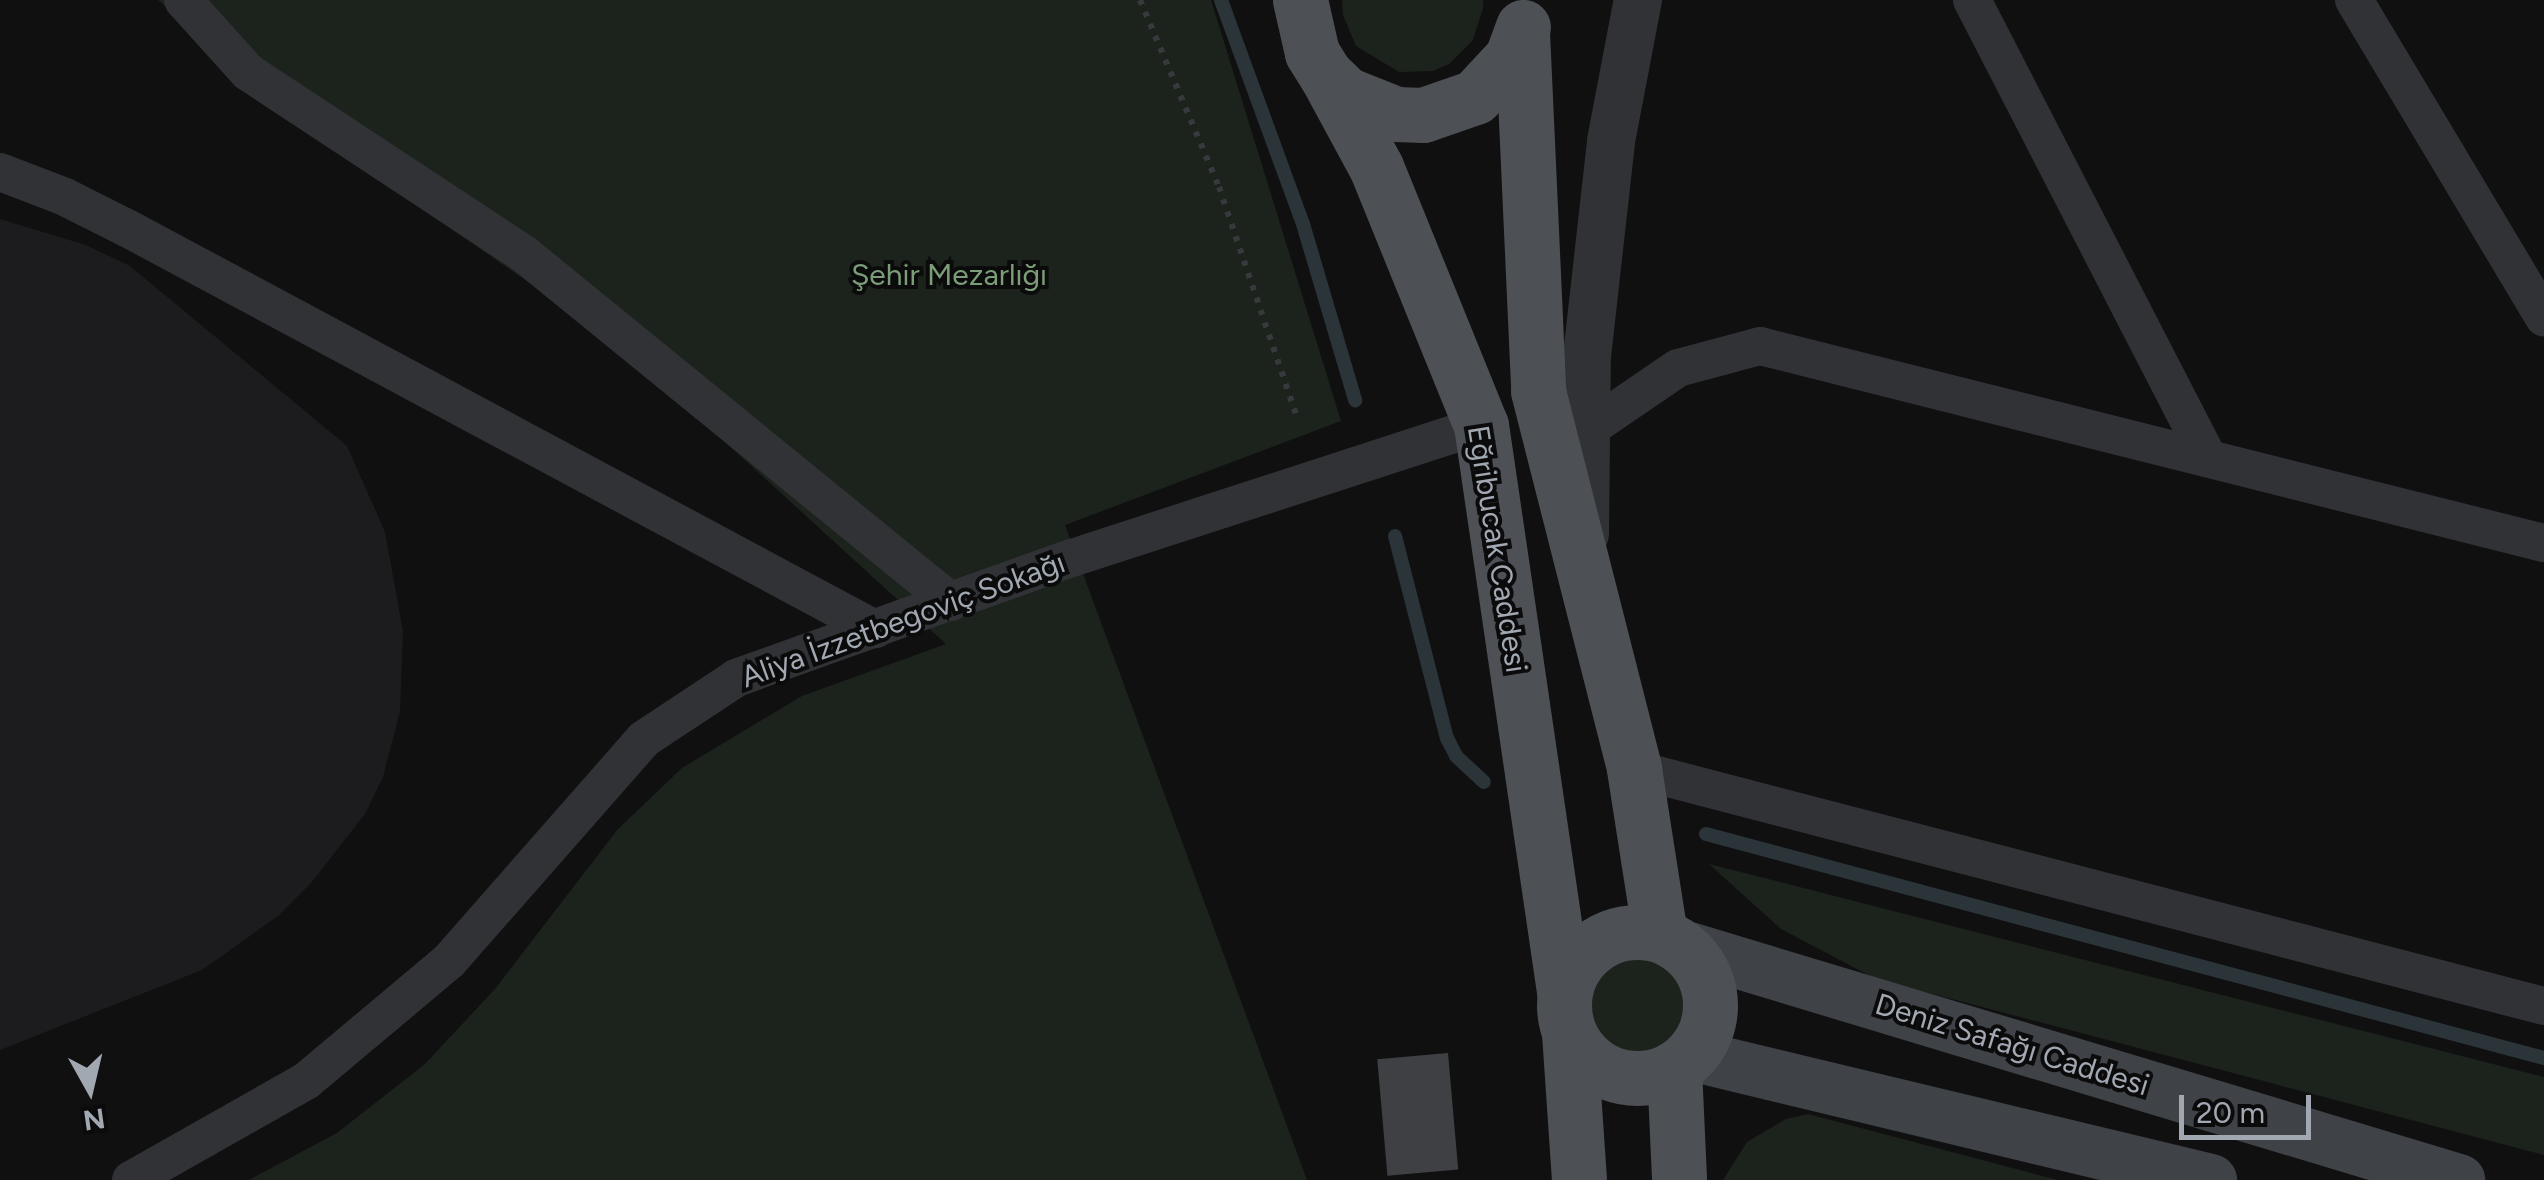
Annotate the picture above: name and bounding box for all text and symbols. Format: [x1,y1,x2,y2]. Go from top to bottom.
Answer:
park label: Şehir Mezarlığı [851,257,1047,293]
street label: Eğribucak Caddesi [1460,423,1534,675]
street label: Aliya İzzetbegoviç Sokağı [736,545,1070,695]
street label: Deniz Safağı Caddesi [1871,986,2153,1104]
north arrow [40,1040,140,1140]
scale bar [2184,1075,2316,1137]
text: 20 m [2196,1094,2265,1131]
text: N [81,1101,107,1138]

